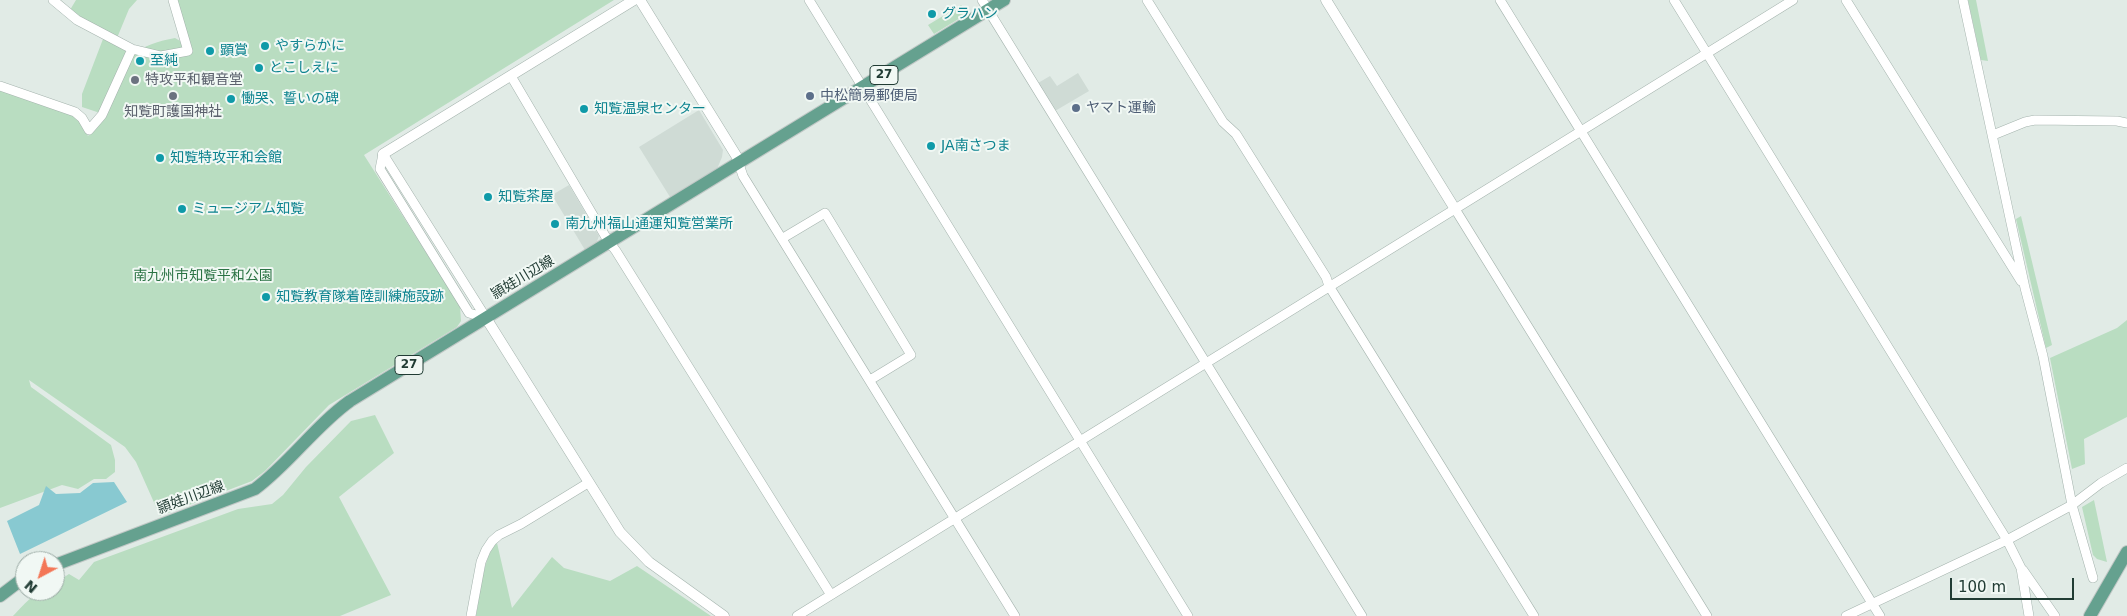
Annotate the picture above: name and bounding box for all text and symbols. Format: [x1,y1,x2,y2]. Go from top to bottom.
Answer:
place label: グラハン [942,6,998,22]
marker: グラハン [926,8,938,20]
place label: やすらかに [275,38,345,54]
marker: やすらかに [259,40,271,52]
place label: 顕賞 [220,43,248,59]
marker: 顕賞 [204,45,216,57]
place label: 至純 [150,53,178,69]
marker: 至純 [134,55,146,67]
place label: とこしえに [269,60,339,76]
marker: とこしえに [253,62,265,74]
road number: 27 [870,66,898,84]
place label: 特攻平和観音堂 [145,72,243,88]
marker: 特攻平和観音堂 [129,74,141,86]
place label: 中松簡易郵便局 [820,88,918,104]
marker: 知覧町護国神社 [167,90,179,102]
marker: 中松簡易郵便局 [804,90,816,102]
place label: 慟哭、誓いの碑 [241,91,339,107]
marker: 慟哭、誓いの碑 [225,93,237,105]
place label: ヤマト運輸 [1086,100,1156,116]
place label: 知覧温泉センター [594,101,706,117]
marker: ヤマト運輸 [1070,102,1082,114]
marker: 知覧温泉センター [578,103,590,115]
place label: 知覧町護国神社 [124,104,222,120]
place label: JA南さつま [941,138,1010,154]
marker: JA南さつま [925,140,937,152]
place label: 知覧特攻平和会館 [170,150,282,166]
marker: 知覧特攻平和会館 [154,152,166,164]
place label: 知覧茶屋 [498,189,554,205]
marker: 知覧茶屋 [482,191,494,203]
place label: ミュージアム知覧 [192,201,304,217]
marker: ミュージアム知覧 [176,203,188,215]
place label: 南九州福山通運知覧営業所 [565,216,733,232]
marker: 南九州福山通運知覧営業所 [549,218,561,230]
street label: 頴娃川辺線 [489,253,557,303]
park label: 南九州市知覧平和公園 [133,268,273,284]
place label: 知覧教育隊着陸訓練施設跡 [276,289,444,305]
marker: 知覧教育隊着陸訓練施設跡 [260,291,272,303]
road number: 27 [395,356,423,374]
street label: 頴娃川辺線 [155,478,227,518]
north arrow [15,551,65,601]
scale bar [1952,568,2076,600]
text: N [21,577,41,597]
text: 100 m [1958,578,2006,596]

